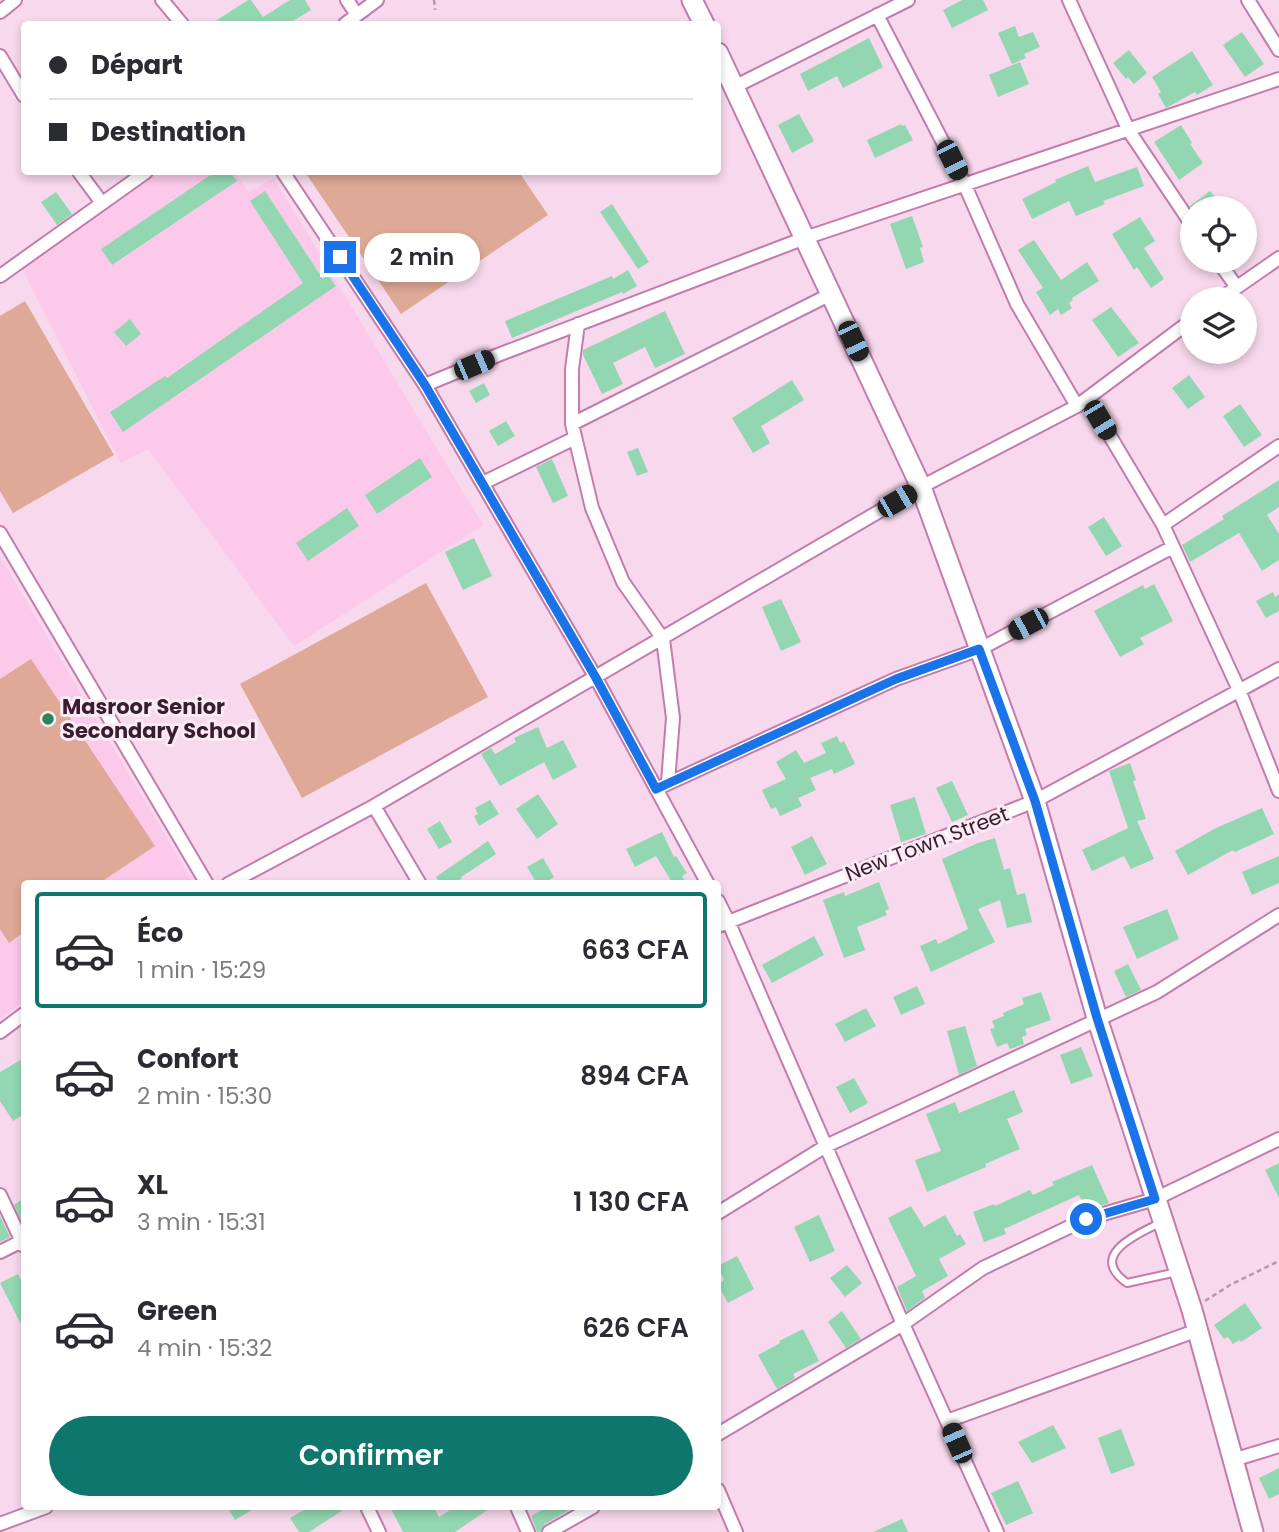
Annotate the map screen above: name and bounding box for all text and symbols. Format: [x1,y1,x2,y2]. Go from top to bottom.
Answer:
text: Départ [91,47,183,83]
text: Destination [91,114,246,150]
car [934,137,971,183]
map controls [1180,196,1257,364]
button: locate [1180,196,1257,273]
callout: 2 min [364,232,480,282]
route end [324,241,356,273]
text: 2 min [390,241,454,273]
button: layers [1180,287,1257,364]
car [835,318,872,364]
car [451,347,498,383]
car [1081,397,1120,443]
car [874,481,921,521]
car [1005,605,1052,643]
place label: Masroor Senior Secondary School [62,692,256,745]
marker: Masroor Senior Secondary School [40,711,56,727]
street label: New Town Street [841,799,1013,888]
text: Éco [137,915,183,951]
icon: car [53,919,116,982]
text: 663 CFA [582,932,689,968]
text: 1 min · 15:29 [137,954,266,986]
text: Confort [137,1041,239,1077]
icon: car [53,1045,116,1108]
text: 894 CFA [580,1058,689,1094]
text: 2 min · 15:30 [137,1080,272,1112]
text: XL [137,1167,168,1203]
icon: car [53,1171,116,1234]
text: 1 130 CFA [573,1184,689,1220]
route start [1070,1203,1102,1235]
text: 3 min · 15:31 [137,1206,266,1238]
text: Green [137,1293,218,1329]
icon: car [53,1297,116,1360]
text: 626 CFA [582,1310,689,1346]
text: 4 min · 15:32 [137,1332,272,1364]
button: Confirmer [49,1416,693,1496]
car [939,1420,976,1466]

